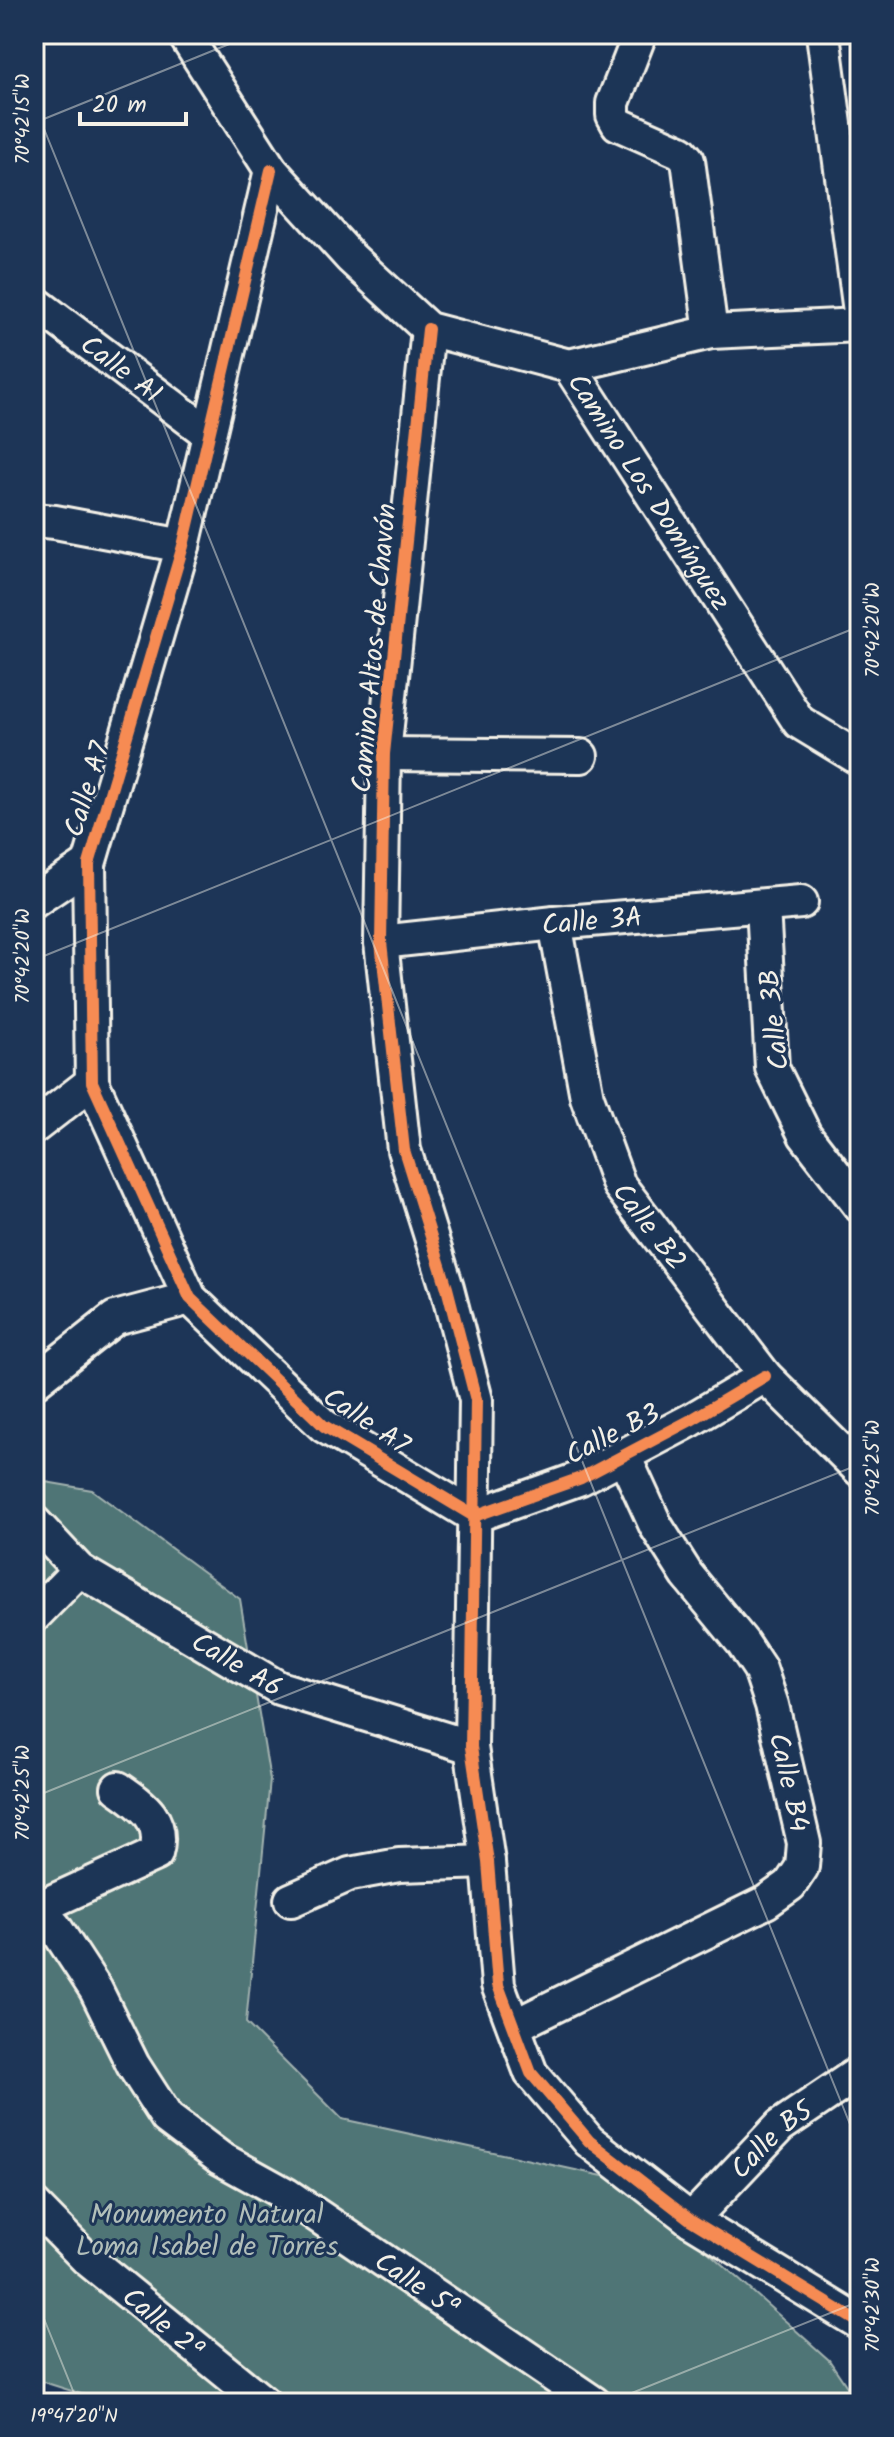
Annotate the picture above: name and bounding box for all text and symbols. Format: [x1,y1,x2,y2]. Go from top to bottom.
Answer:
text: 70°42'15"W [8,74,40,164]
scale bar [80,76,186,126]
text: 20 m [92,86,147,125]
street label: Calle A1 [70,324,171,416]
street label: Camino Los Domínguez [554,365,741,620]
street label: Camino Altos de Chavón [340,502,411,795]
text: 70°42'20"W [858,582,890,678]
street label: Calle A7 [53,736,124,843]
street label: Calle 3A [540,896,644,949]
text: 70°42'20"W [8,908,40,1004]
street label: Calle 3B [748,967,803,1072]
street label: Calle B2 [600,1173,697,1281]
street label: Calle A7 [313,1376,419,1469]
street label: Calle B3 [558,1392,668,1478]
text: 70°42'25"W [858,1420,890,1516]
street label: Calle A6 [182,1621,291,1711]
street label: Calle B4 [754,1728,821,1837]
text: 70°42'25"W [8,1745,40,1841]
street label: Calle B5 [720,2089,824,2191]
park label: Monumento Natural Loma Isabel de Torres [76,2193,338,2270]
street label: Calle 5ª [364,2241,469,2332]
text: 70°42'30"W [858,2257,890,2353]
street label: Calle 2ª [111,2277,214,2373]
text: 19°47'20"N [30,2401,118,2433]

